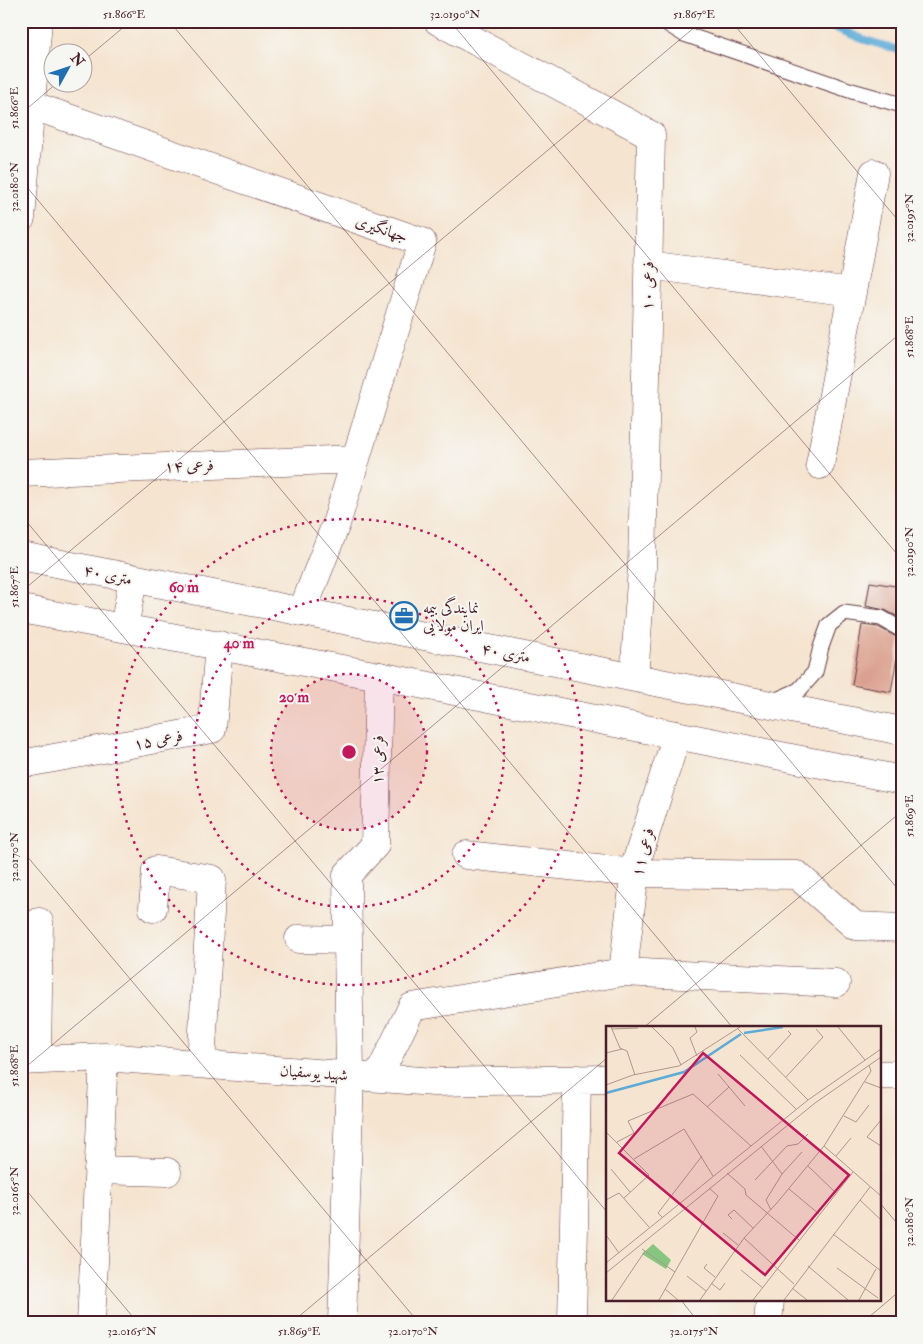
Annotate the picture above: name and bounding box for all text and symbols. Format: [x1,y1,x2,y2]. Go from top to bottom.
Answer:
text: 51.866°E [103,7,146,22]
text: 32.0190°N [430,7,481,22]
text: 51.867°E [673,7,715,22]
north arrow [42,42,92,92]
text: N [66,49,88,71]
text: 51.866°E [7,86,22,129]
text: 32.0180°N [7,162,22,212]
text: 32.0195°N [902,193,917,243]
street label: جهانگیری [353,210,411,247]
street label: فرعی ۱۰ [638,261,658,311]
text: 51.868°E [902,316,917,358]
street label: فرعی ۱۴ [164,455,214,477]
text: 32.0190°N [902,526,917,577]
street label: ۴۰ متری [82,560,134,590]
text: 51.867°E [7,566,22,608]
text: 60 m [169,578,199,597]
place label: نمایندگی بیمه ایران مولایی [423,595,484,636]
office icon: نمایندگی بیمه ایران مولایی [389,601,419,631]
text: 40 m [223,634,255,653]
street label: ۴۰ متری [480,638,532,668]
text: 20 m [279,688,309,707]
street label: فرعی ۱۵ [132,725,184,755]
street label: فرعی ۱۳ [368,735,388,785]
centre of rings [340,743,358,761]
text: 51.869°E [902,794,917,837]
street label: فرعی ۱۱ [627,826,659,879]
text: 32.0170°N [7,832,22,882]
inset map [606,1026,880,1302]
text: 51.868°E [7,1045,22,1087]
street label: شهید یوسفیان [279,1061,349,1085]
text: 32.0165°N [7,1166,22,1216]
text: 32.0180°N [902,1197,917,1247]
text: 32.0165°N [107,1324,157,1339]
text: 51.869°E [278,1324,321,1339]
text: 32.0170°N [388,1324,438,1339]
text: 32.0175°N [669,1324,719,1339]

